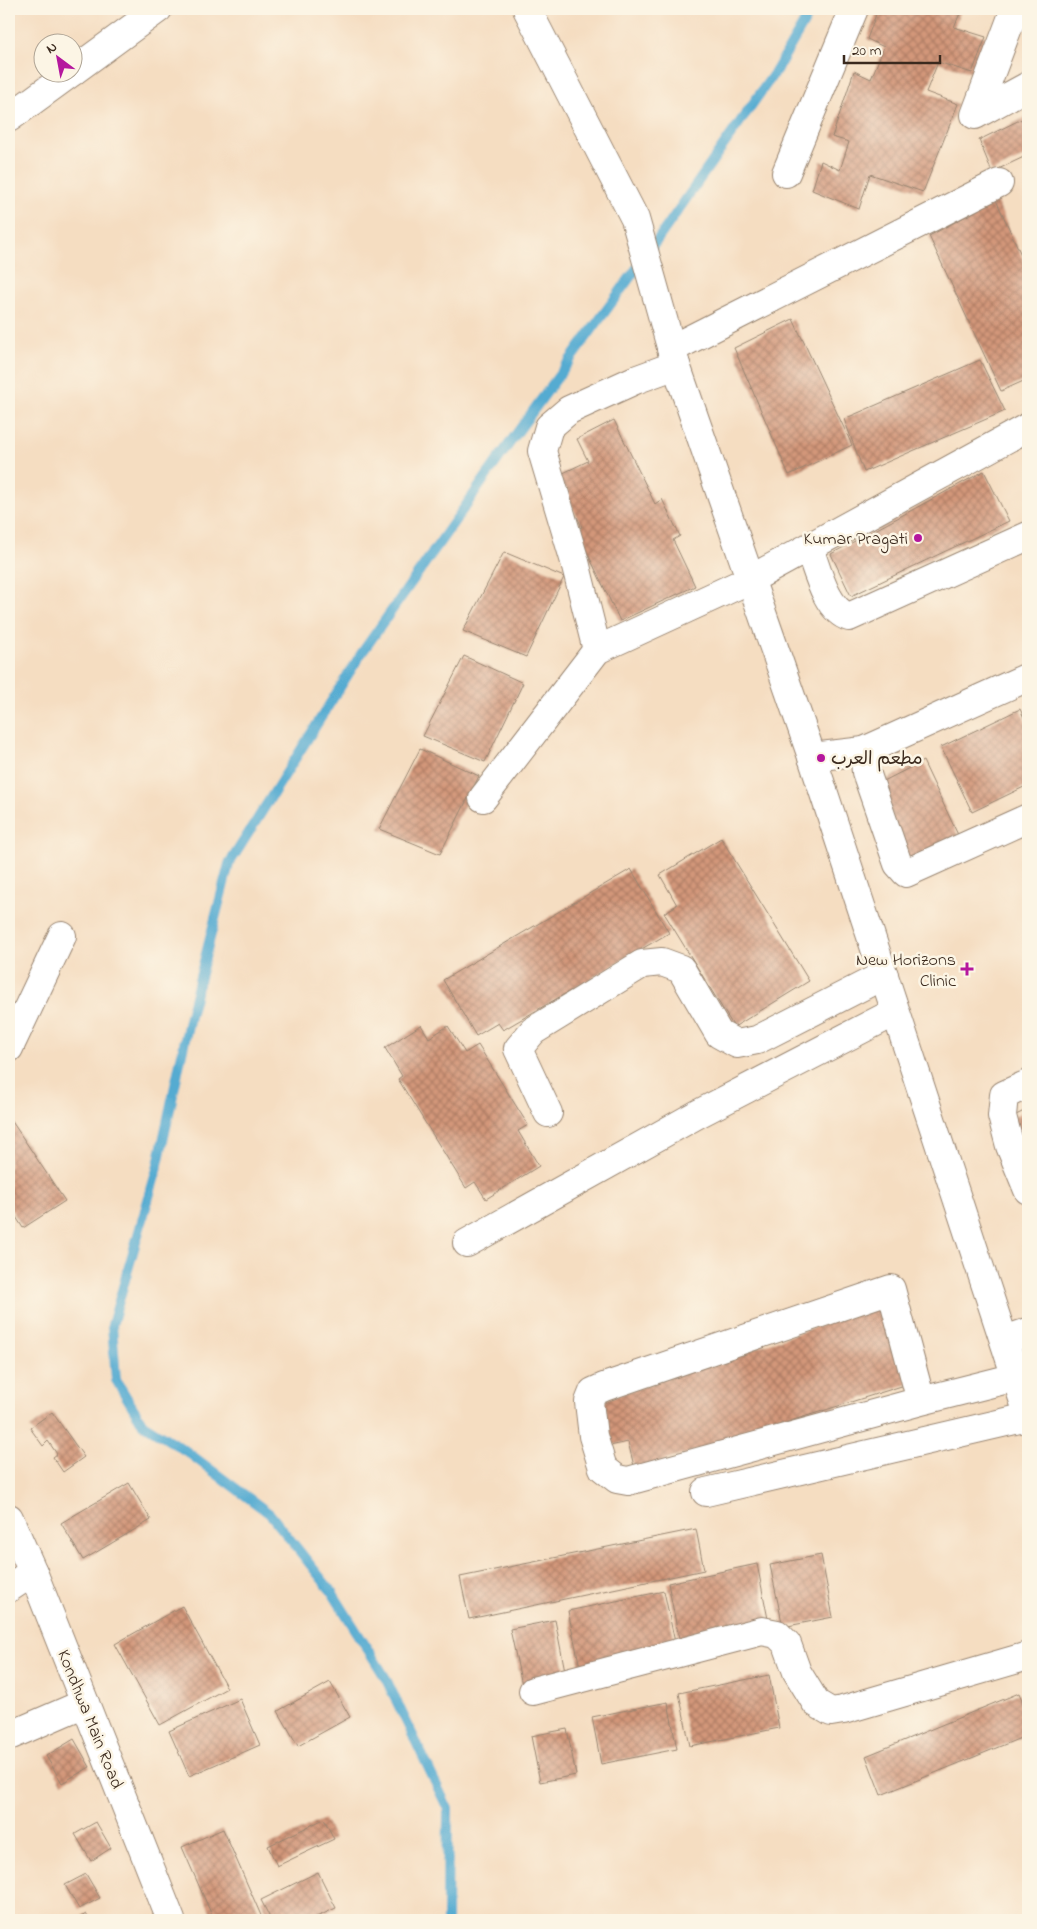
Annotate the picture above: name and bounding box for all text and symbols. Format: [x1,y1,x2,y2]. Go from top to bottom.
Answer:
north arrow [32,32,82,82]
scale bar [844,32,941,64]
text: N [42,37,61,60]
text: 20 m [852,40,882,62]
place label: Kumar Pragati [804,527,908,554]
marker: Kumar Pragati [912,532,924,544]
place label: مطعم العرب [831,747,923,773]
marker: مطعم العرب [815,752,827,764]
place label: New Horizons Clinic [856,948,956,995]
marker: New Horizons Clinic [960,962,974,976]
street label: Kondhwa Main Road [49,1646,129,1793]

